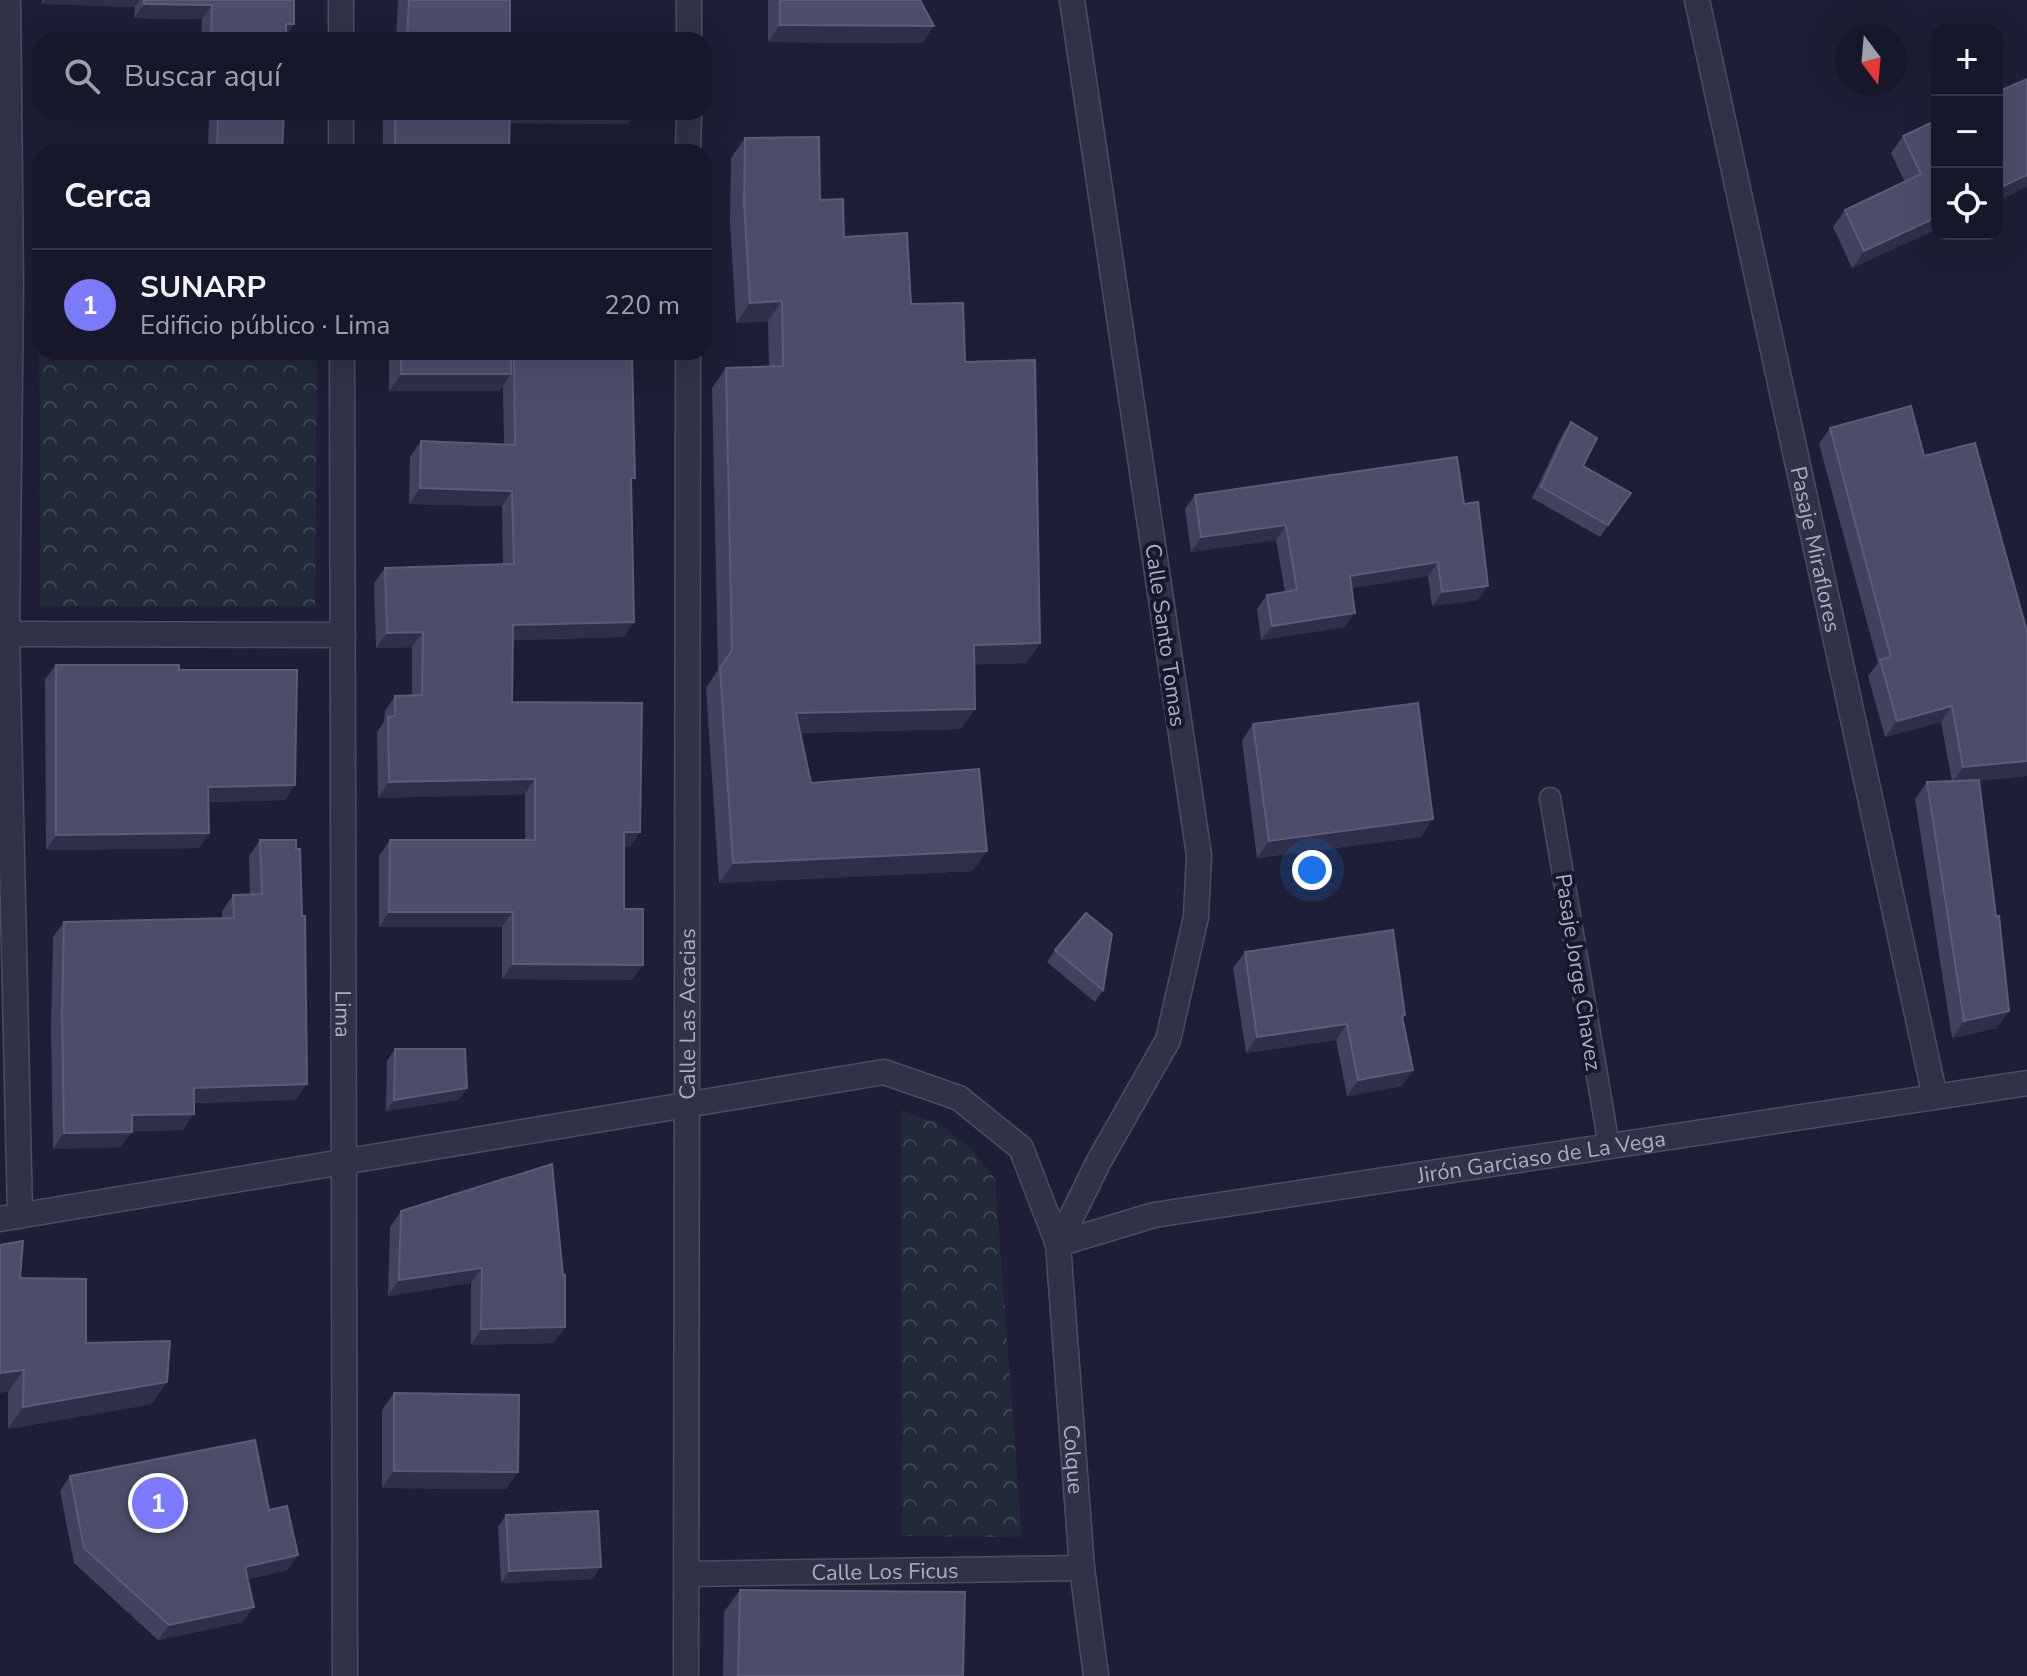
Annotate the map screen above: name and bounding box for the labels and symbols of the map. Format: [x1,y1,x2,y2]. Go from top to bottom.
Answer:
north arrow [1835,24,1907,96]
street label: Pasaje Miraflores [1783,464,1848,635]
street label: Calle Santo Tomas [1137,542,1193,729]
your location [1292,850,1332,890]
street label: Pasaje Jorge Chavez [1548,872,1608,1073]
street label: Calle Las Acacias [673,928,703,1100]
street label: Lima [327,990,358,1038]
street label: Jirón Garciaso de La Vega [1414,1124,1668,1191]
street label: Colque [1055,1424,1090,1495]
pin: 1 [132,1473,184,1533]
street label: Calle Los Ficus [811,1556,959,1588]

